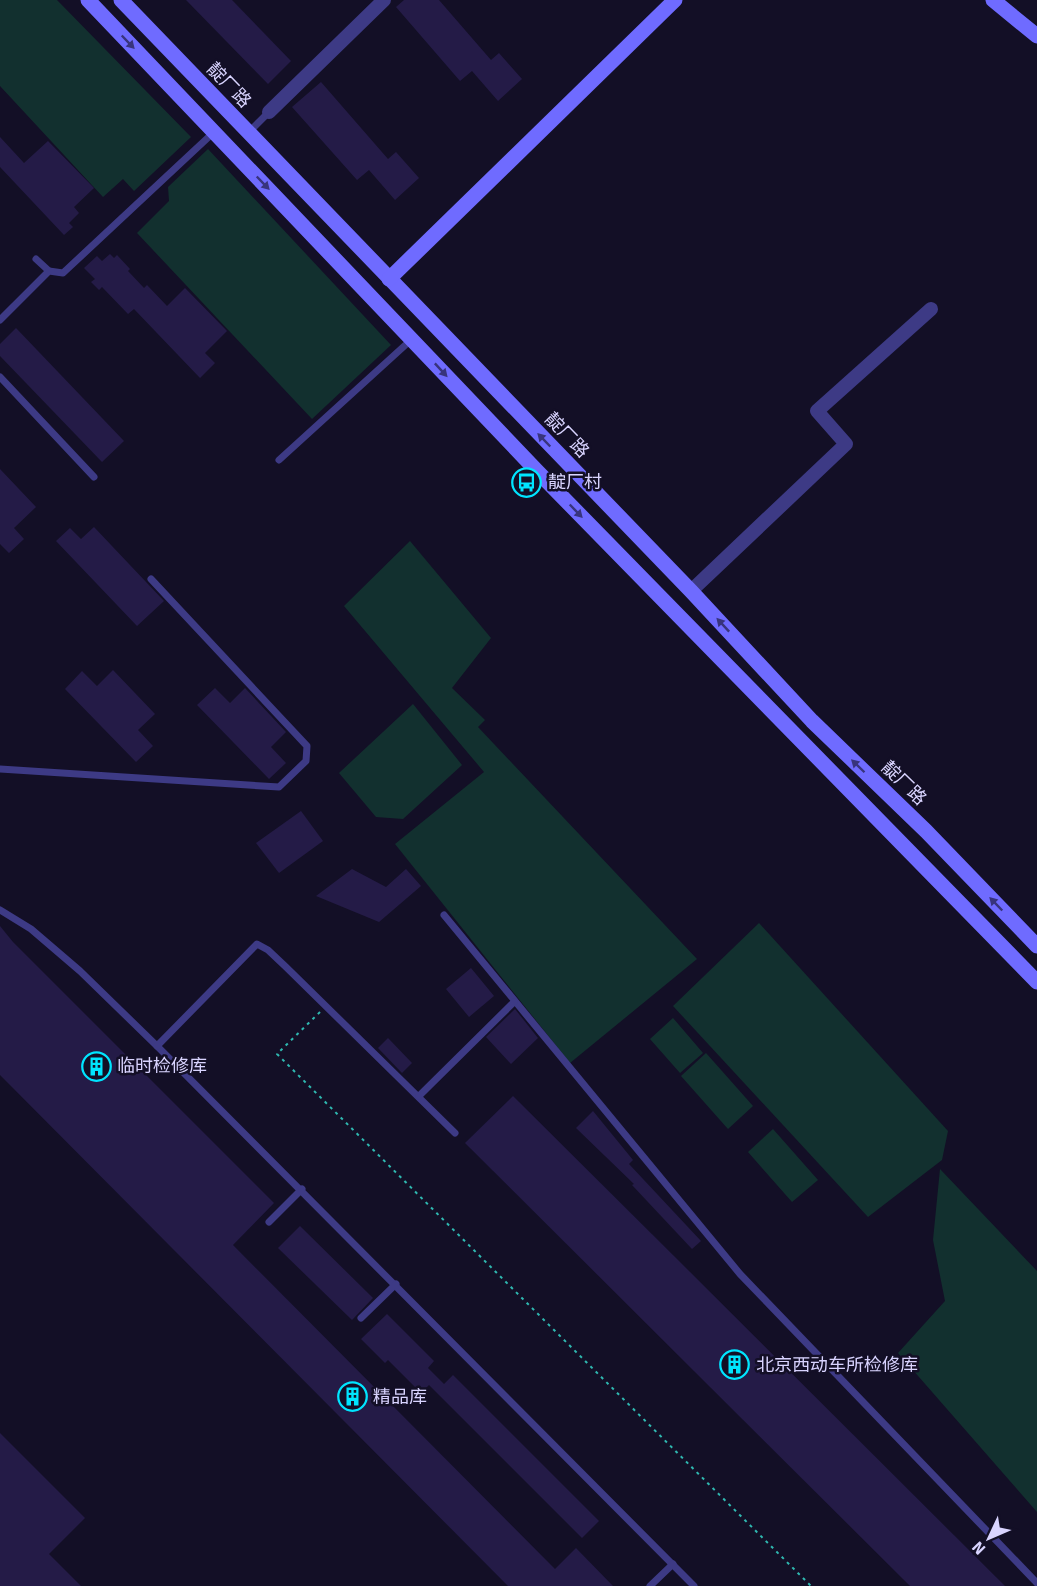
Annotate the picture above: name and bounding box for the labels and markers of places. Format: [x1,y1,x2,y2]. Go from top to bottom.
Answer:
bus stop icon: 靛厂村 [511,466,543,498]
place label: 靛厂村 [548,471,602,493]
building icon: 临时检修库 [80,1050,112,1082]
place label: 临时检修库 [117,1055,207,1077]
building icon: 北京西动车所检修库 [719,1349,751,1381]
place label: 北京西动车所检修库 [756,1354,918,1376]
building icon: 精品库 [336,1381,368,1413]
place label: 精品库 [373,1386,427,1408]

